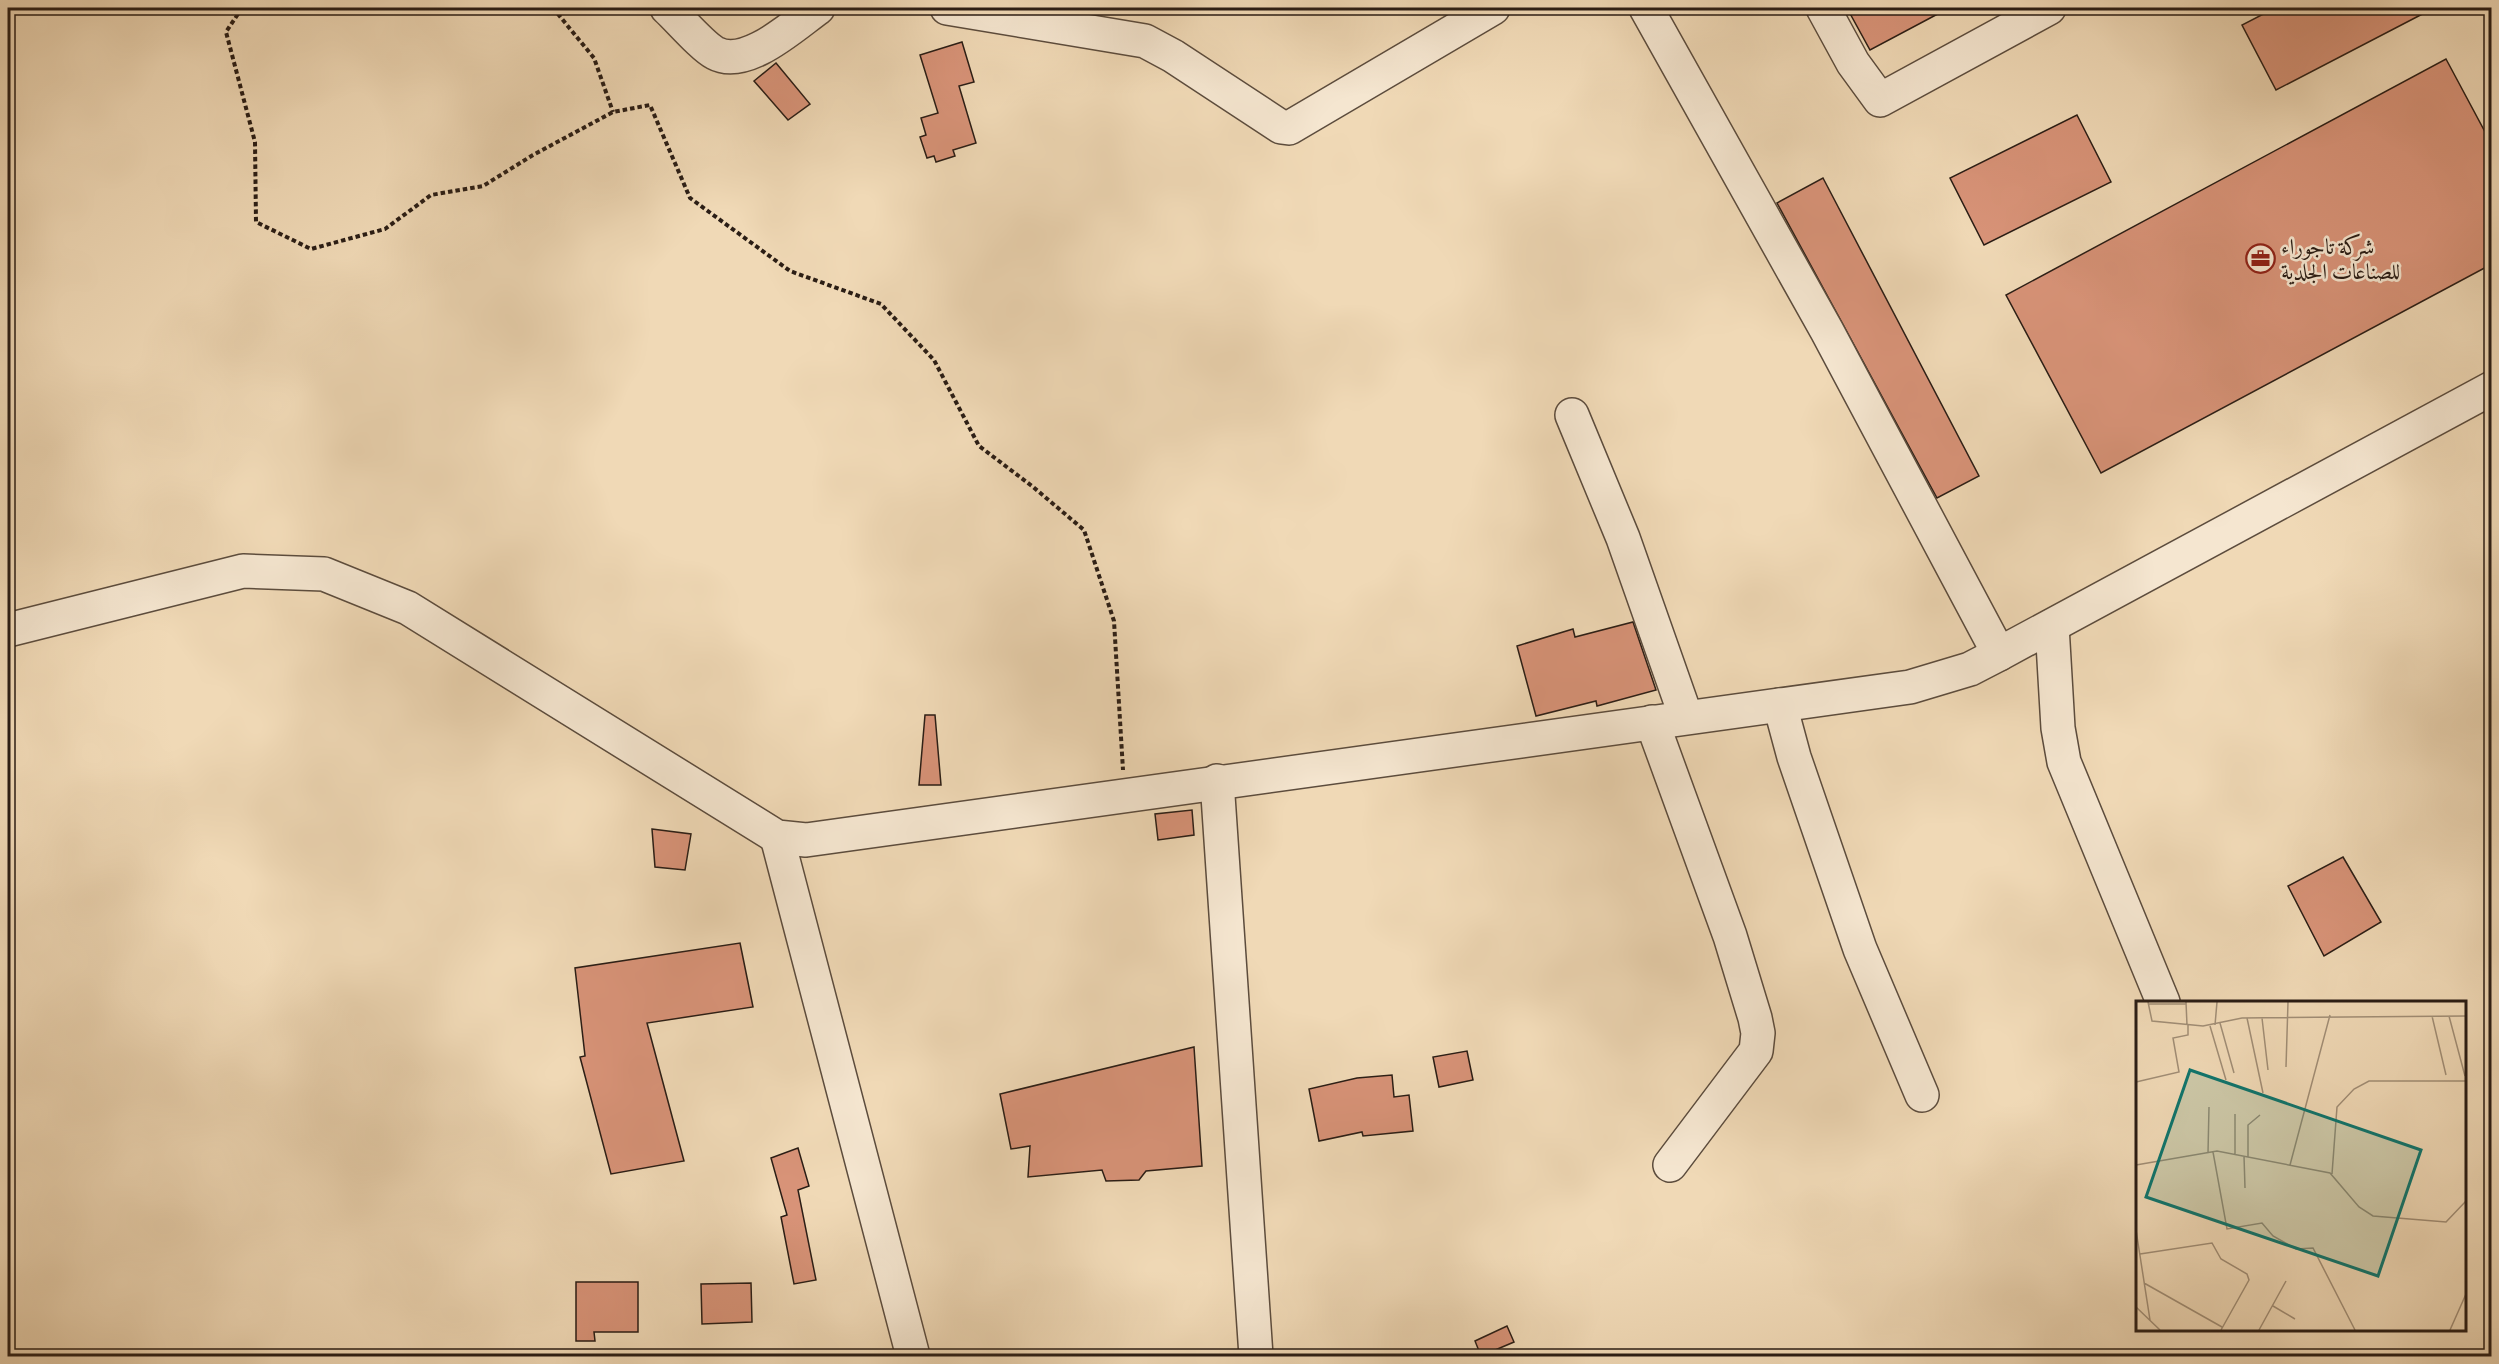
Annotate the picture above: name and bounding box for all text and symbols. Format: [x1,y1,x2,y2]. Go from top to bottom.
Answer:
place label: شركة تاجوراء للصناعات الجلدية [2281,233,2400,286]
office icon: شركة تاجوراء للصناعات الجلدية [2244,243,2276,275]
inset map [2136,1001,2466,1331]

